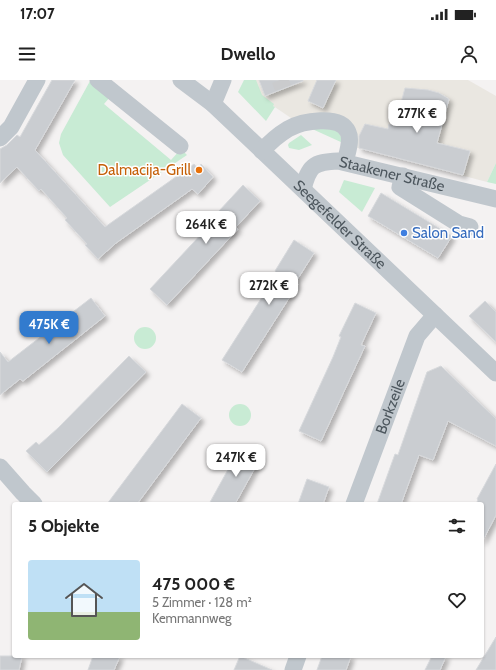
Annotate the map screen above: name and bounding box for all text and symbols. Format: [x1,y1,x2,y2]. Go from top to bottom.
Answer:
text: 17:07 [20,5,55,23]
icon: menu [16,43,38,65]
text: Dwello [221,43,275,65]
icon: person [458,43,480,65]
pin: 277K € [384,100,450,134]
text: 277K € [397,105,437,121]
street label: Staakener Straße [337,153,447,195]
place label: Dalmacija-Grill [97,161,191,179]
marker: Dalmacija-Grill [194,165,204,175]
street label: Seegefelder Straße [290,176,390,273]
pin: 264K € [173,211,239,245]
text: 264K € [185,216,227,232]
place label: Salon Sand [412,224,484,242]
marker: Salon Sand [399,228,409,238]
pin: 272K € [236,272,302,306]
text: 272K € [249,277,289,293]
pin: 475K € [16,311,82,345]
text: 475K € [28,316,70,332]
street label: Borkzeile [372,376,409,437]
pin: 247K € [203,444,269,478]
text: 247K € [216,449,257,465]
icon: filters [446,515,468,537]
text: 5 Objekte [28,516,99,536]
text: 475 000 € [152,574,235,594]
icon: home [60,576,108,624]
icon: heart [446,589,468,611]
text: 5 Zimmer · 128 m² [152,594,252,610]
text: Kemmannweg [152,610,232,626]

